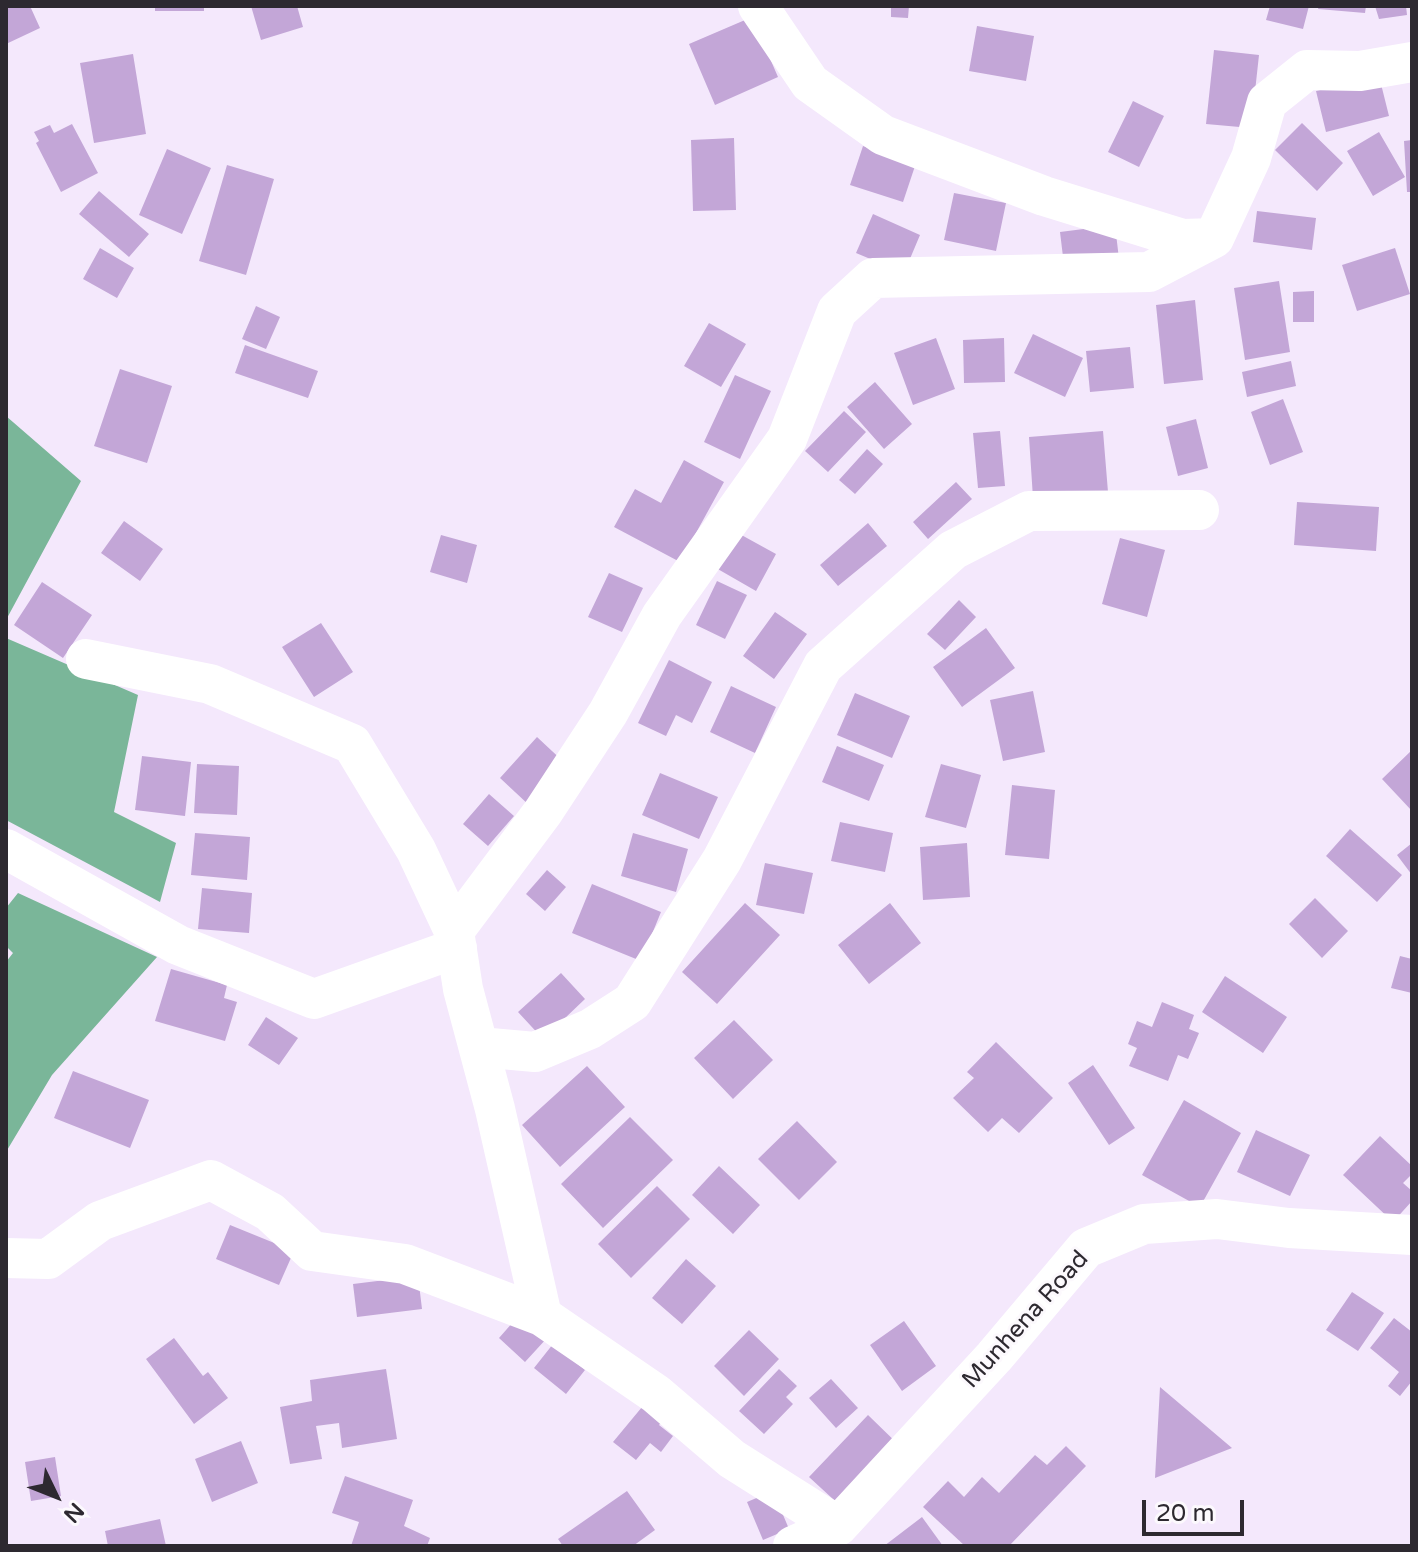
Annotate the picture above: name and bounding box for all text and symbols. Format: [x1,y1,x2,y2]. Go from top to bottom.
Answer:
street label: Munhena Road [957,1245,1095,1395]
north arrow [16,1456,96,1536]
scale bar [1146,1484,1248,1534]
text: N [58,1497,89,1528]
text: 20 m [1156,1499,1214,1528]

